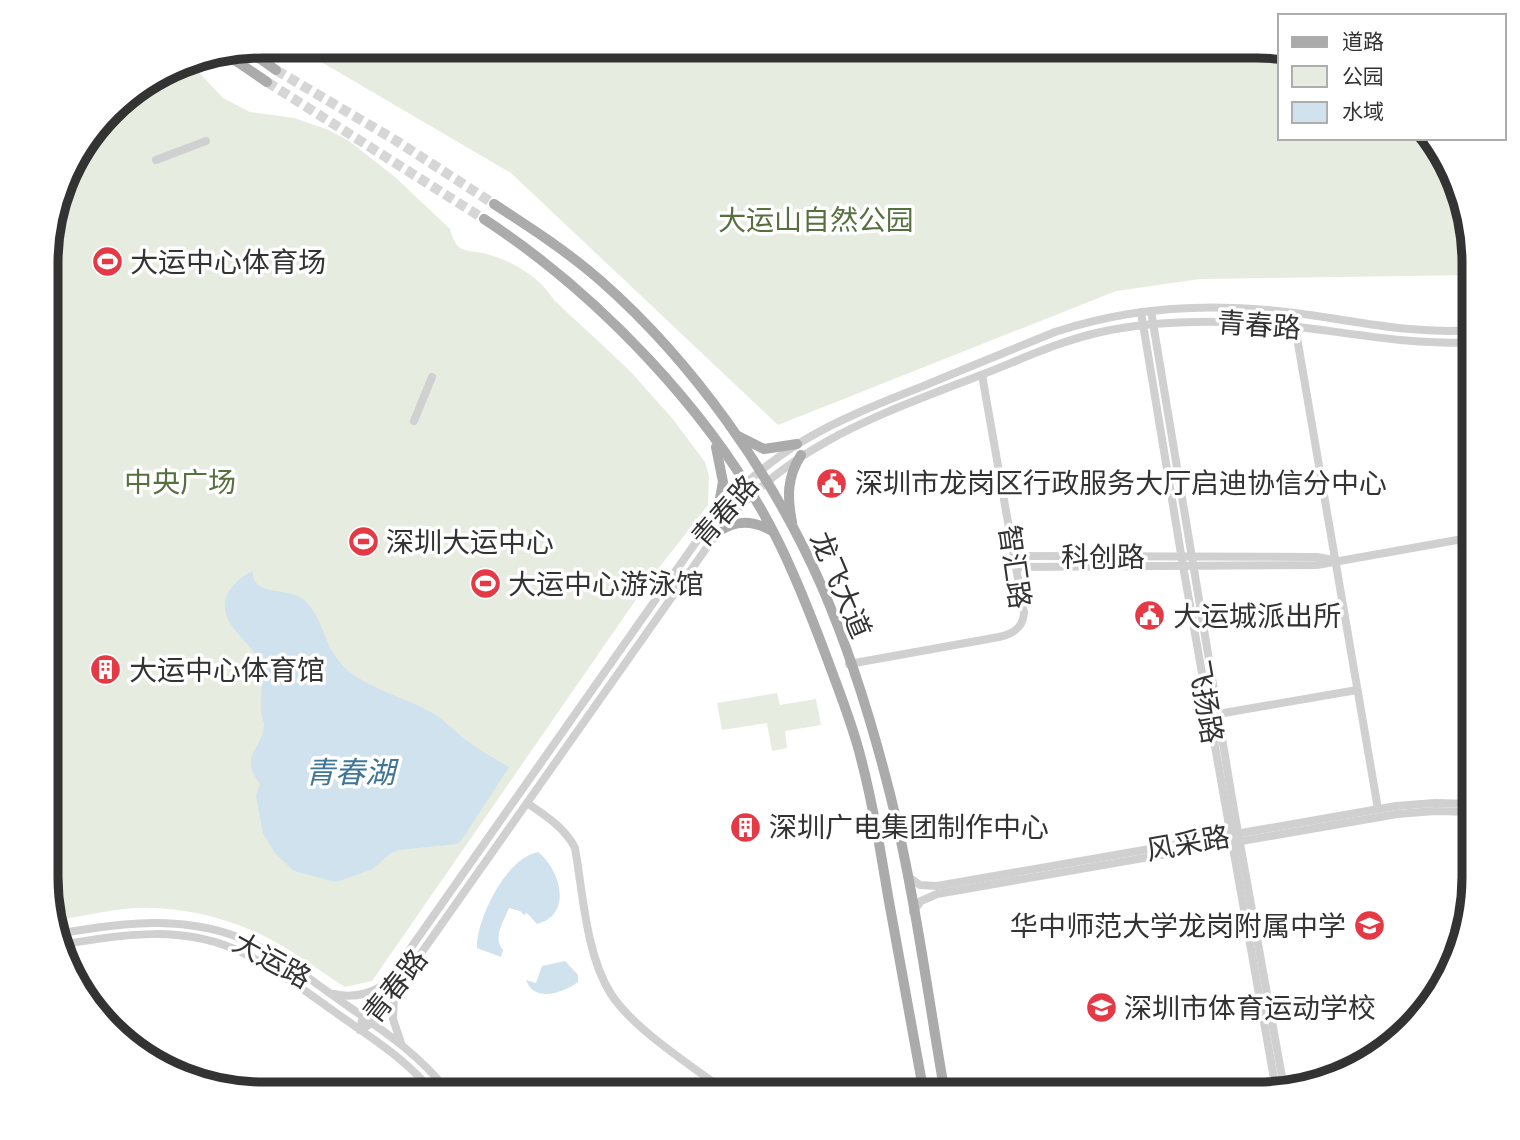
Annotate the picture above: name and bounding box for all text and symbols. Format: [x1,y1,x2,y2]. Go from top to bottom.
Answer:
legend [1278,14,1506,140]
text: 道路 [1342,31,1384,53]
text: 公园 [1342,66,1384,88]
text: 水域 [1342,101,1384,123]
park label: 大运山自然公园 [718,206,914,236]
sports icon: 大运中心体育场 [90,245,124,279]
place label: 大运中心体育场 [130,248,326,278]
street label: 青春路 [1216,308,1302,344]
public building icon: 深圳市龙岗区行政服务大厅启迪协信分中心 [815,466,849,500]
park label: 中央广场 [124,468,236,498]
place label: 深圳市龙岗区行政服务大厅启迪协信分中心 [855,469,1387,499]
street label: 青春路 [687,470,765,553]
street label: 智汇路 [993,523,1035,611]
sports icon: 深圳大运中心 [346,525,380,559]
place label: 深圳大运中心 [386,528,554,558]
street label: 龙飞大道 [804,528,876,643]
street label: 科创路 [1061,543,1145,573]
sports icon: 大运中心游泳馆 [468,567,502,601]
place label: 大运中心游泳馆 [508,570,704,600]
public building icon: 大运城派出所 [1133,599,1167,633]
place label: 大运城派出所 [1173,602,1341,632]
building icon: 大运中心体育馆 [89,653,123,687]
place label: 大运中心体育馆 [129,656,325,686]
street label: 飞扬路 [1183,658,1227,746]
water label: 青春湖 [305,757,399,789]
building icon: 深圳广电集团制作中心 [729,810,763,844]
place label: 深圳广电集团制作中心 [769,813,1049,843]
street label: 风采路 [1144,822,1232,866]
school or university icon: 华中师范大学龙岗附属中学 [1352,909,1386,943]
place label: 华中师范大学龙岗附属中学 [1010,912,1346,942]
street label: 大运路 [228,927,316,994]
street label: 青春路 [358,944,433,1029]
school or university icon: 深圳市体育运动学校 [1084,991,1118,1025]
place label: 深圳市体育运动学校 [1124,994,1376,1024]

